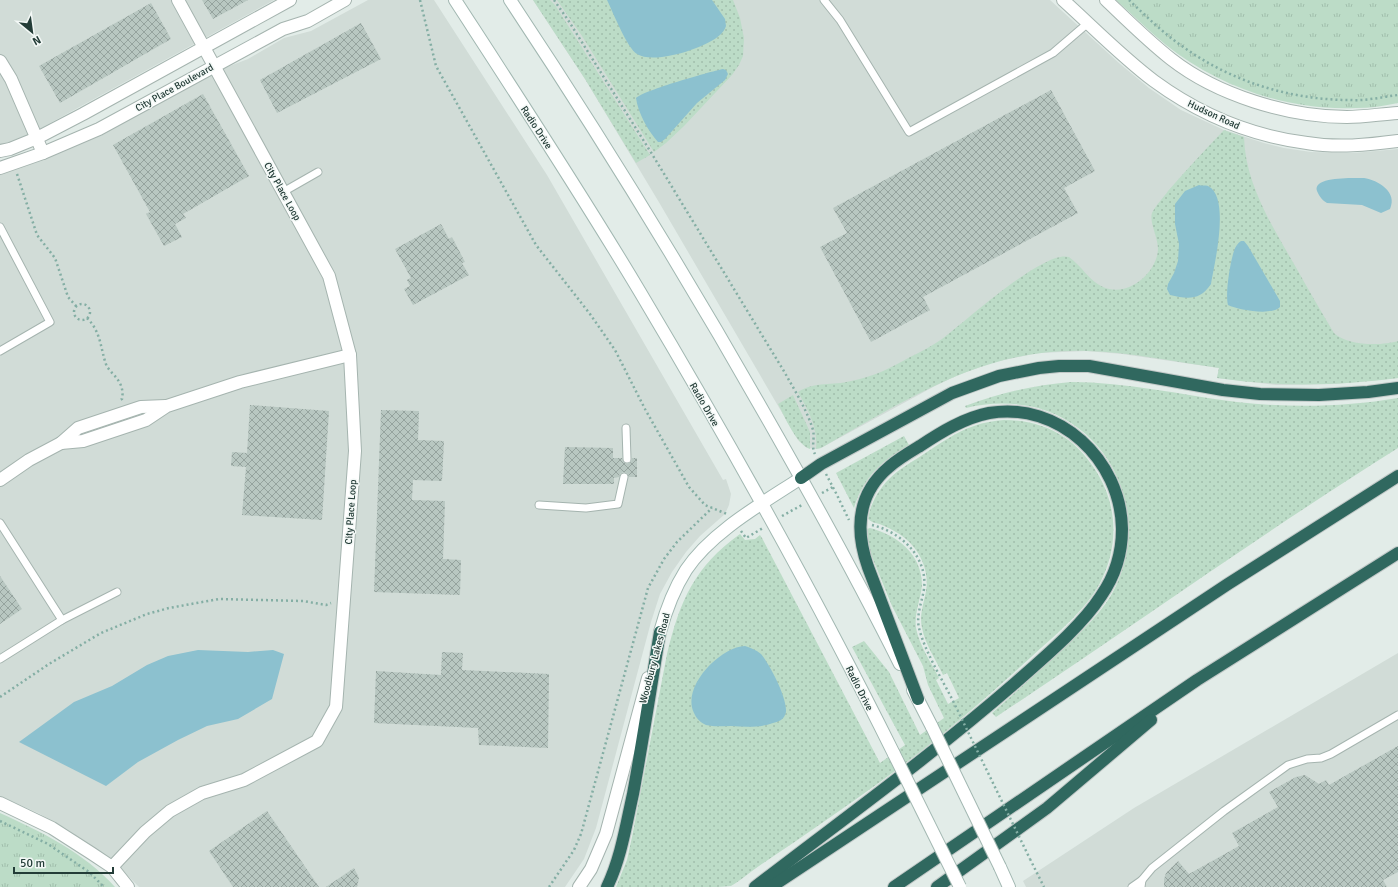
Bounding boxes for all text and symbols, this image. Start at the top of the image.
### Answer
north arrow [12,12,52,52]
text: N [30,33,43,48]
street label: City Place Boulevard [133,61,216,114]
street label: Hudson Road [1186,98,1242,132]
street label: Radio Drive [518,104,554,151]
street label: City Place Loop [261,160,303,223]
street label: Radio Drive [687,380,722,429]
street label: City Place Loop [343,479,359,545]
street label: Woodbury Lakes Road [637,612,673,705]
street label: Radio Drive [843,664,876,713]
scale bar [14,849,113,875]
text: 50 m [20,856,45,871]

